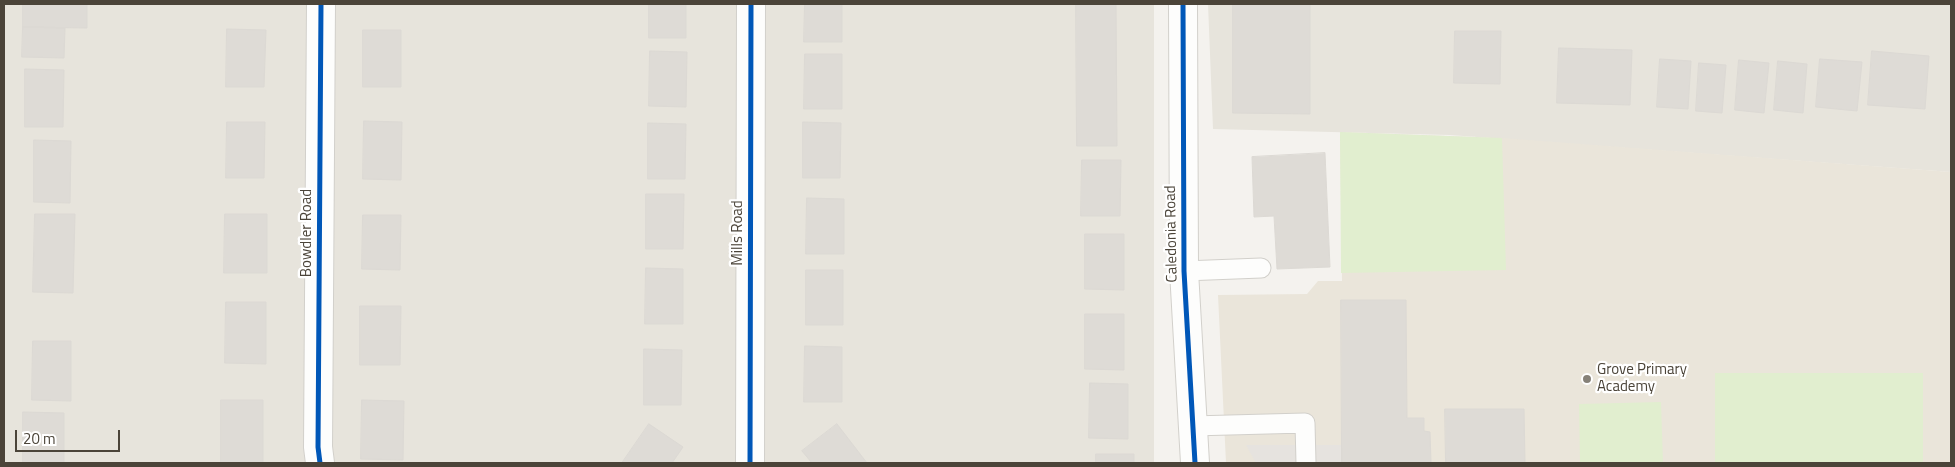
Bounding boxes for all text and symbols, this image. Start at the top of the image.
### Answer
street label: Caledonia Road [1162,185,1182,283]
street label: Bowdler Road [298,189,316,277]
street label: Mills Road [729,200,747,266]
place label: Grove Primary Academy [1597,361,1687,396]
marker: Grove Primary Academy [1581,373,1593,385]
scale bar [18,420,122,452]
text: 20 m [23,427,56,450]

